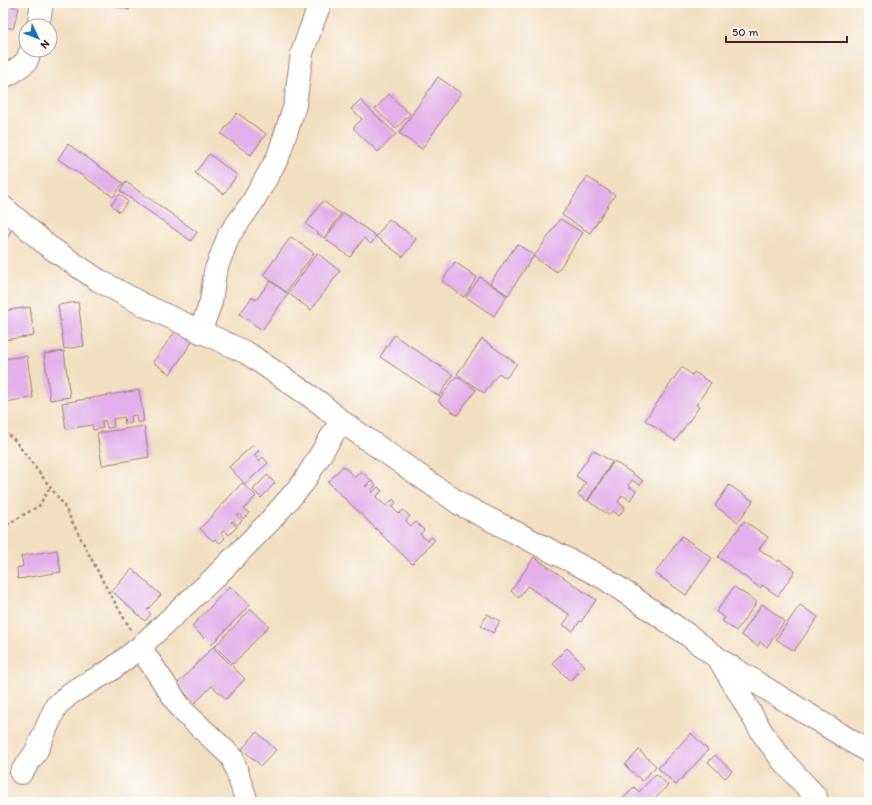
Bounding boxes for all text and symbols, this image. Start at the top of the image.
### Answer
north arrow [18,18,58,58]
scale bar [726,18,847,44]
text: 50 m [732,25,758,39]
text: N [38,37,52,52]

